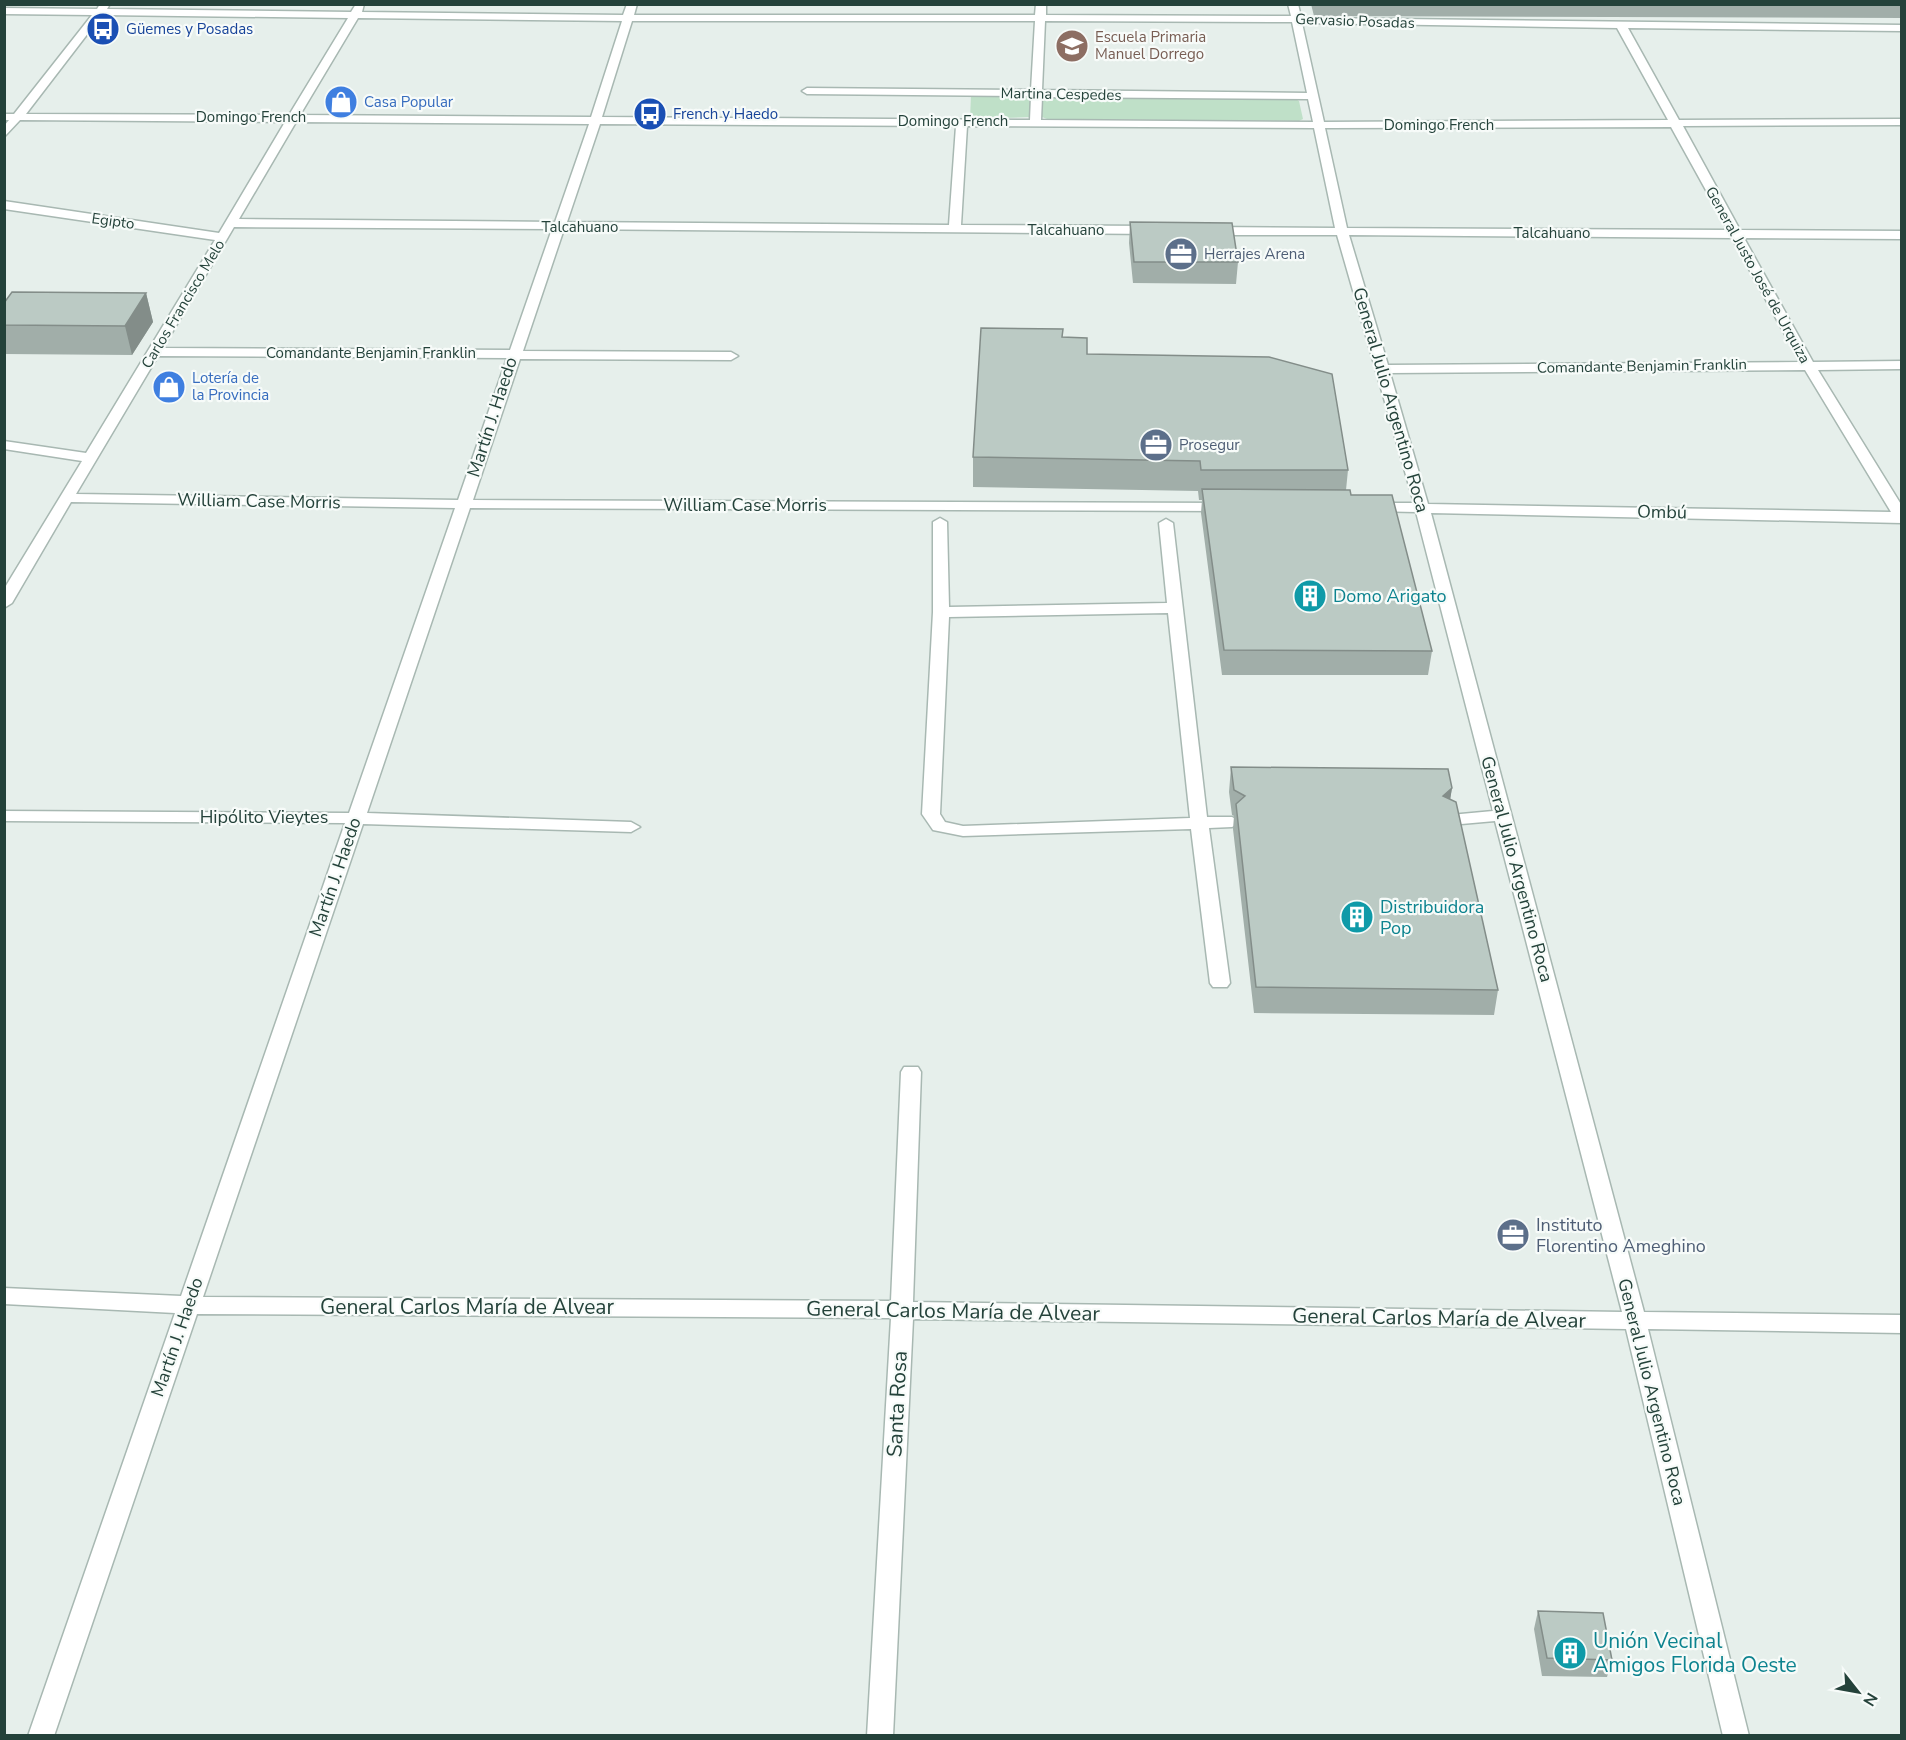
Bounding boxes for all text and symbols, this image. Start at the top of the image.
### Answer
street label: Gervasio Posadas [1295,9,1415,33]
bus stop icon: Güemes y Posadas [85,11,121,47]
place label: Güemes y Posadas [126,19,253,39]
place label: Escuela Primaria Manuel Dorrego [1095,27,1206,64]
school or university icon: Escuela Primaria Manuel Dorrego [1054,28,1090,64]
street label: Martina Cespedes [1000,83,1122,105]
shop icon: Casa Popular [323,84,359,120]
place label: Casa Popular [364,92,454,112]
bus stop icon: French y Haedo [632,96,668,132]
place label: French y Haedo [673,104,778,124]
street label: Domingo French [196,107,306,127]
street label: Domingo French [898,111,1008,131]
street label: Domingo French [1384,115,1494,135]
street label: General Justo José de Urquiza [1701,183,1815,367]
street label: Egipto [90,208,136,234]
street label: Talcahuano [542,217,618,237]
street label: Talcahuano [1028,220,1104,240]
street label: Talcahuano [1514,223,1590,243]
street label: Carlos Francisco Melo [137,236,229,372]
office icon: Herrajes Arena [1163,236,1199,272]
place label: Herrajes Arena [1204,244,1305,264]
street label: General Julio Argentino Roca [1347,285,1435,515]
street label: Comandante Benjamin Franklin [266,343,476,363]
street label: Martín J. Haedo [461,354,523,480]
street label: Comandante Benjamin Franklin [1537,354,1747,378]
place label: Lotería de la Provincia [192,368,269,405]
shop icon: Lotería de la Provincia [151,369,187,405]
office icon: Prosegur [1138,427,1174,463]
place label: Prosegur [1179,435,1240,455]
street label: William Case Morris [177,488,341,514]
street label: William Case Morris [663,493,827,517]
street label: Ombú [1637,500,1687,524]
building icon: Domo Arigato [1292,578,1328,614]
place label: Domo Arigato [1333,584,1446,608]
street label: General Julio Argentino Roca [1475,753,1559,985]
street label: Hipólito Vieytes [200,805,328,829]
street label: Martín J. Haedo [303,814,367,940]
place label: Distribuidora Pop [1380,895,1484,940]
building icon: Distribuidora Pop [1339,899,1375,935]
place label: Instituto Florentino Ameghino [1536,1213,1706,1258]
office icon: Instituto Florentino Ameghino [1495,1217,1531,1253]
street label: Martín J. Haedo [145,1274,209,1400]
street label: General Julio Argentino Roca [1612,1276,1692,1508]
street label: General Carlos María de Alvear [320,1293,614,1321]
street label: General Carlos María de Alvear [806,1294,1101,1328]
street label: General Carlos María de Alvear [1292,1301,1587,1335]
street label: Santa Rosa [880,1350,914,1458]
place label: Unión Vecinal Amigos Florida Oeste [1593,1627,1797,1679]
building icon: Unión Vecinal Amigos Florida Oeste [1552,1635,1588,1671]
north arrow [1828,1662,1888,1722]
text: N [1857,1688,1883,1710]

